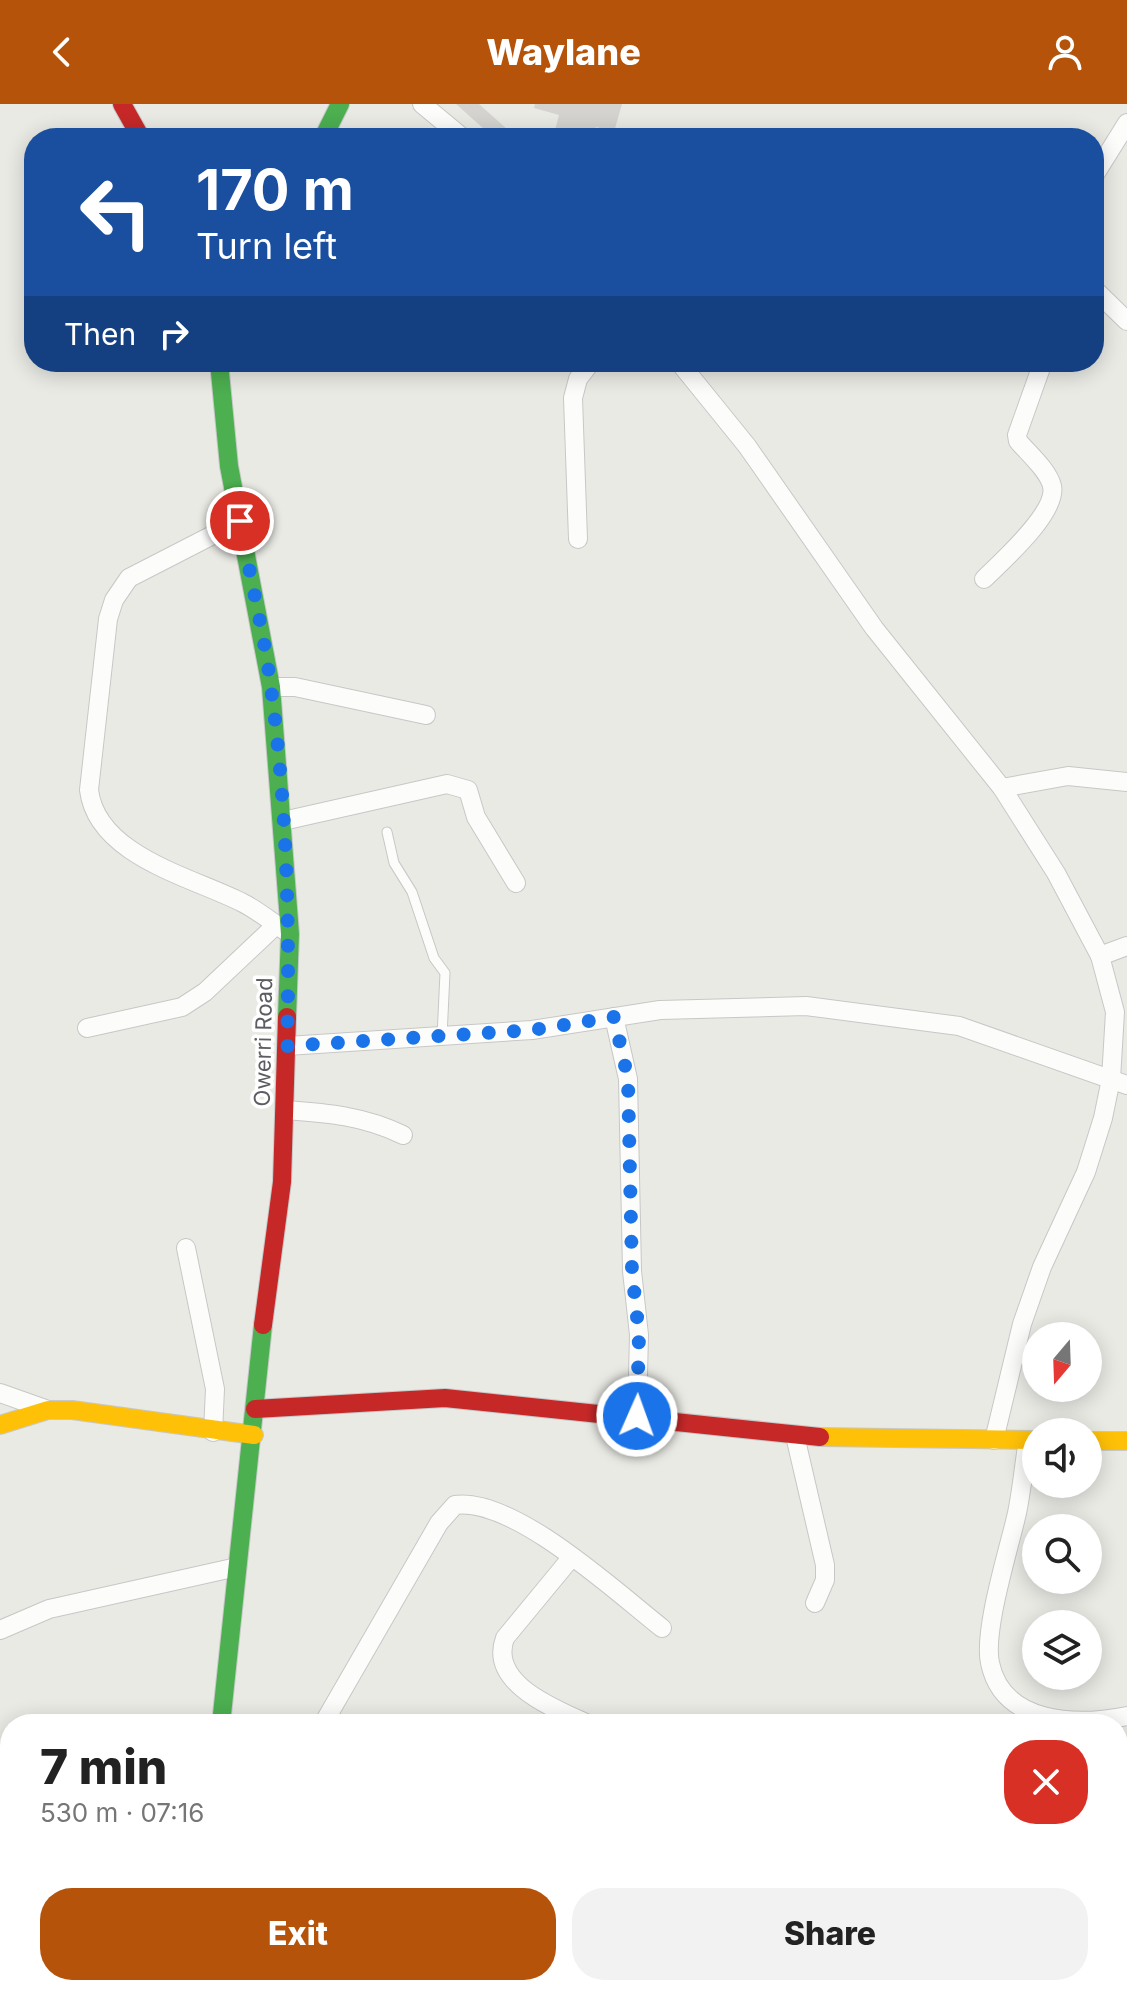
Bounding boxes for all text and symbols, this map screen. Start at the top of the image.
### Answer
icon: back [40,30,84,74]
text: Waylane [486,30,641,74]
icon: person [1043,30,1087,74]
text: 170 m [196,156,354,224]
icon: left [64,160,168,264]
text: Turn left [196,224,337,268]
icon: right [152,312,196,356]
text: Then [64,316,136,352]
pin [206,487,274,555]
icon: arrive [218,499,262,543]
street label: Owerri Road [249,977,277,1107]
north arrow [1022,1322,1102,1402]
map controls [1022,1322,1102,1690]
position arrow [595,1374,679,1458]
button: sound [1022,1418,1102,1498]
button: search [1022,1514,1102,1594]
button: layers [1022,1610,1102,1690]
text: 7 min [40,1737,167,1796]
button: close [1004,1740,1088,1824]
text: 530 m · 07:16 [40,1797,204,1828]
button: Exit [40,1888,556,1980]
button: Share [572,1888,1088,1980]

